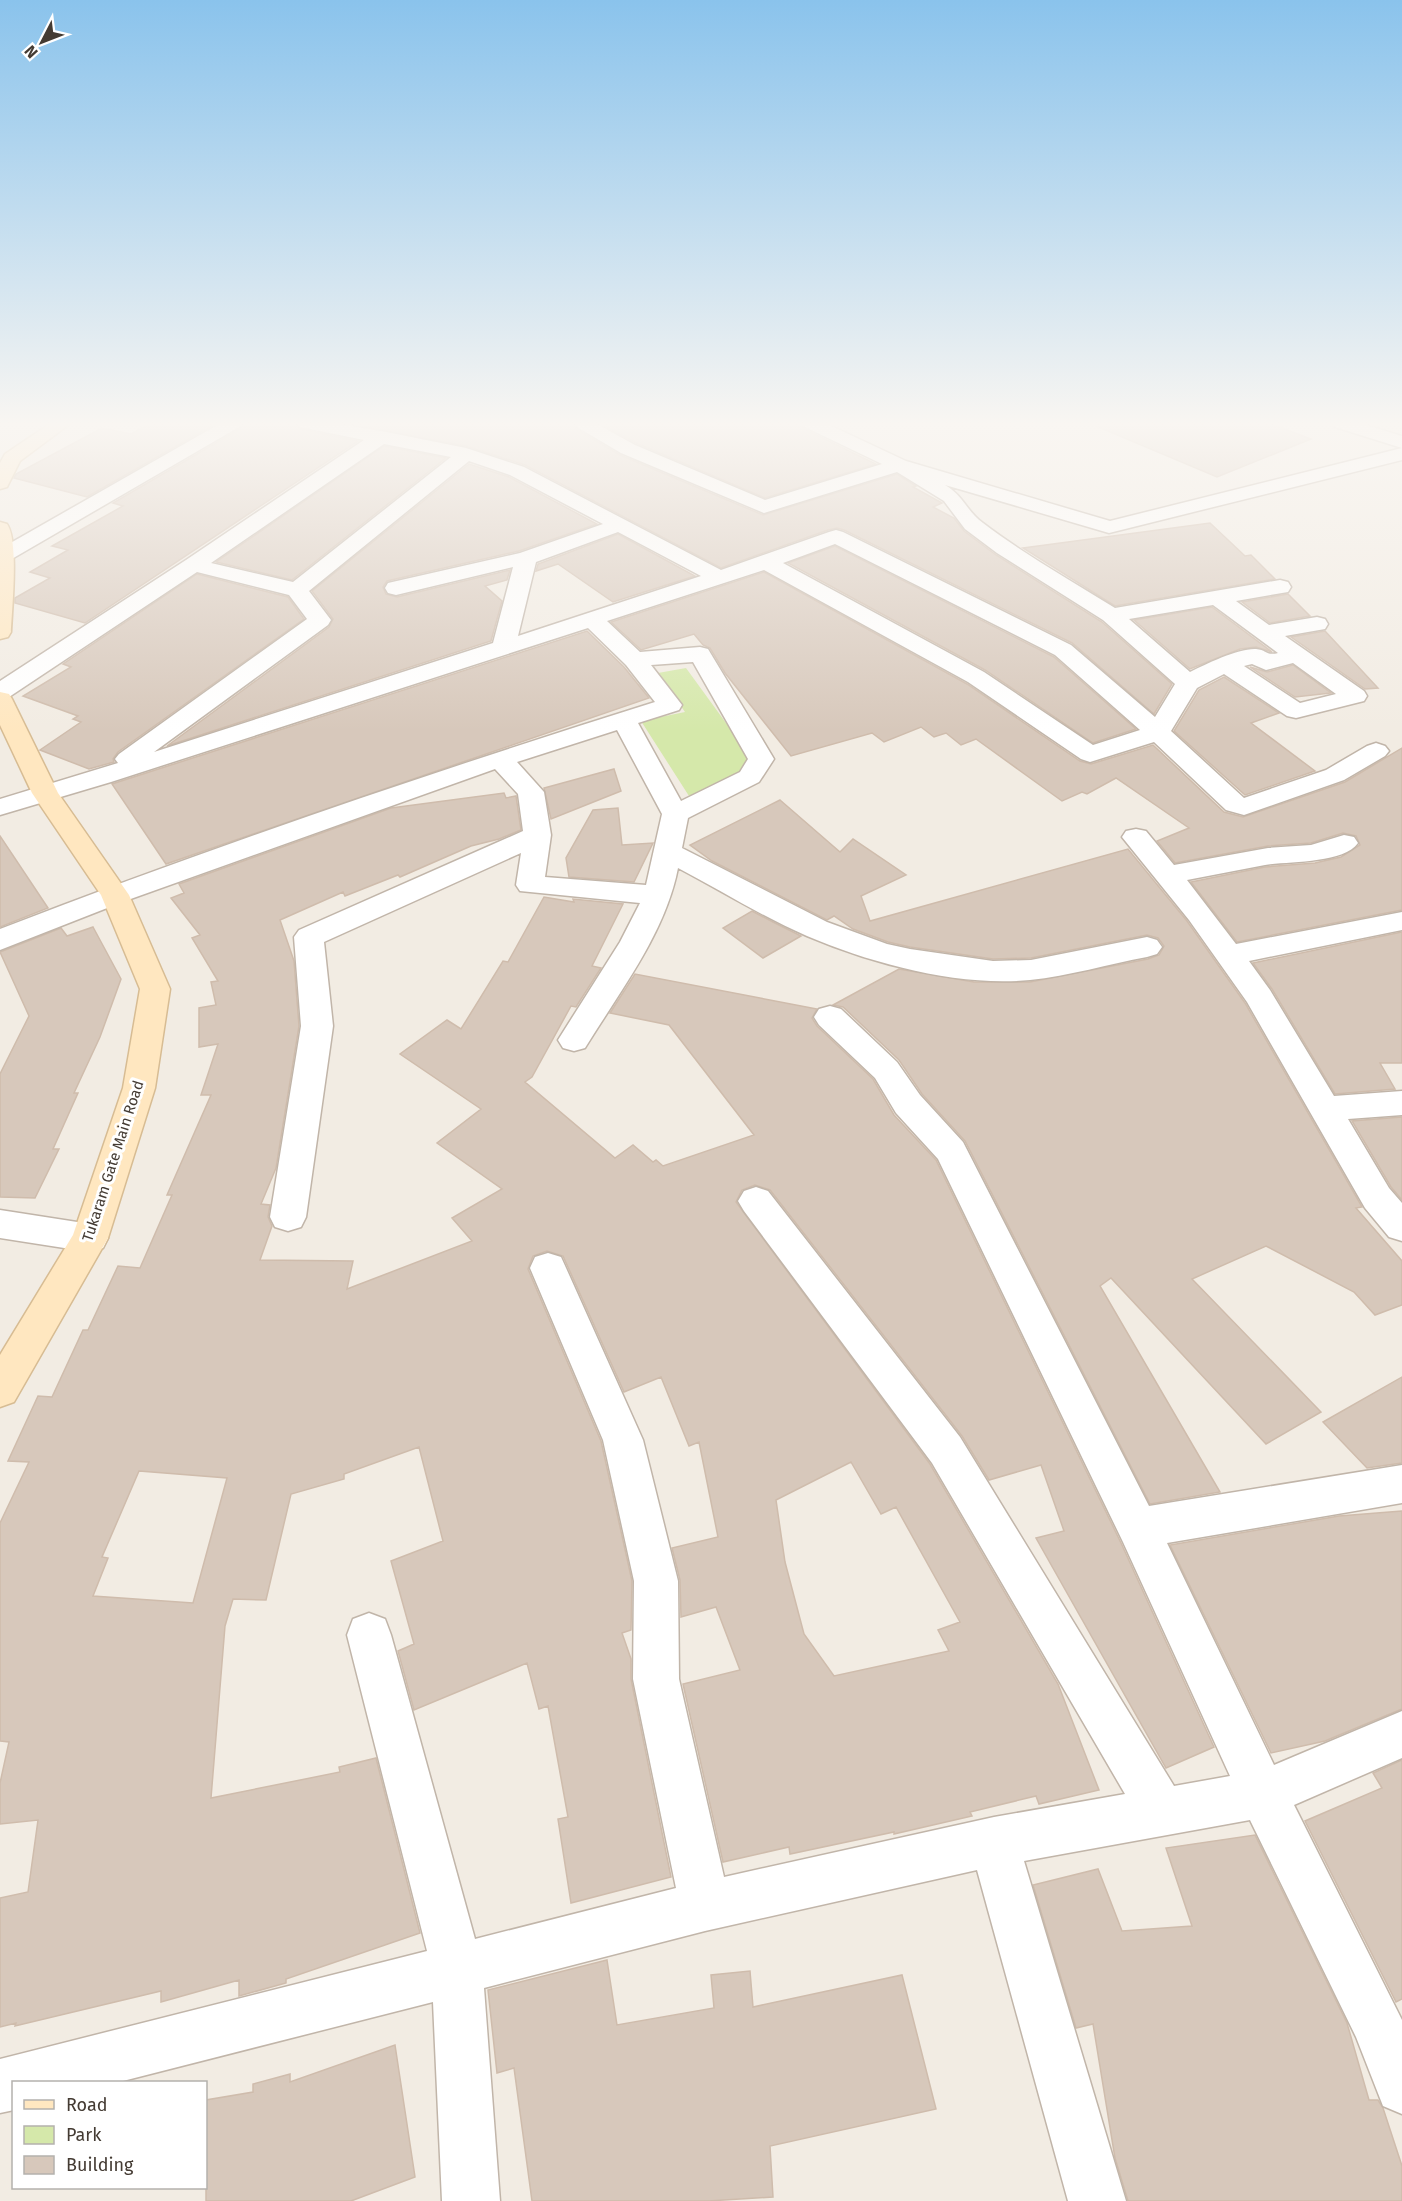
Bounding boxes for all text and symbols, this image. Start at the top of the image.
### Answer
north arrow [12,12,72,72]
text: N [21,41,42,62]
street label: Tukaram Gate Main Road [78,1078,148,1244]
legend [12,2081,207,2189]
text: Road [66,2094,108,2116]
text: Park [66,2124,102,2146]
text: Building [66,2154,134,2176]

